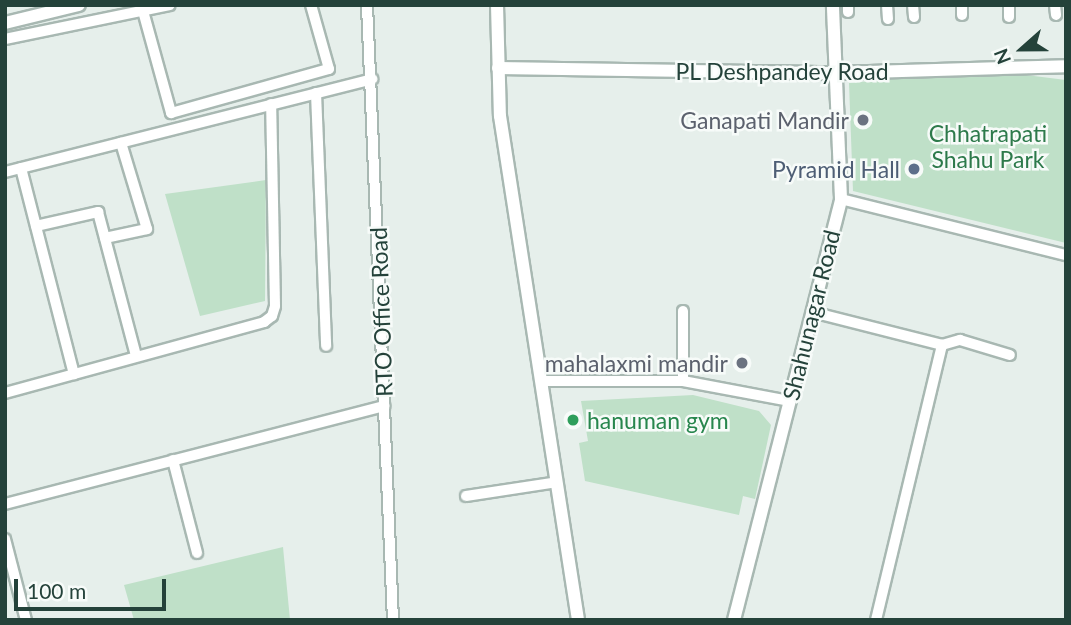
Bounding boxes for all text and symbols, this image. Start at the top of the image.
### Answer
north arrow [987,14,1057,84]
text: N [989,46,1015,68]
street label: PL Deshpandey Road [675,57,889,85]
place label: Ganapati Mandir [680,106,849,134]
marker: Ganapati Mandir [855,112,871,128]
park label: Chhatrapati Shahu Park [929,119,1047,173]
place label: Pyramid Hall [772,155,900,183]
marker: Pyramid Hall [906,161,922,177]
street label: RTO Office Road [364,227,398,397]
street label: Shahunagar Road [776,227,846,403]
place label: mahalaxmi mandir [545,349,728,377]
marker: mahalaxmi mandir [734,355,750,371]
place label: hanuman gym [587,406,729,434]
marker: hanuman gym [565,412,581,428]
scale bar [18,566,170,610]
text: 100 m [27,578,86,603]

